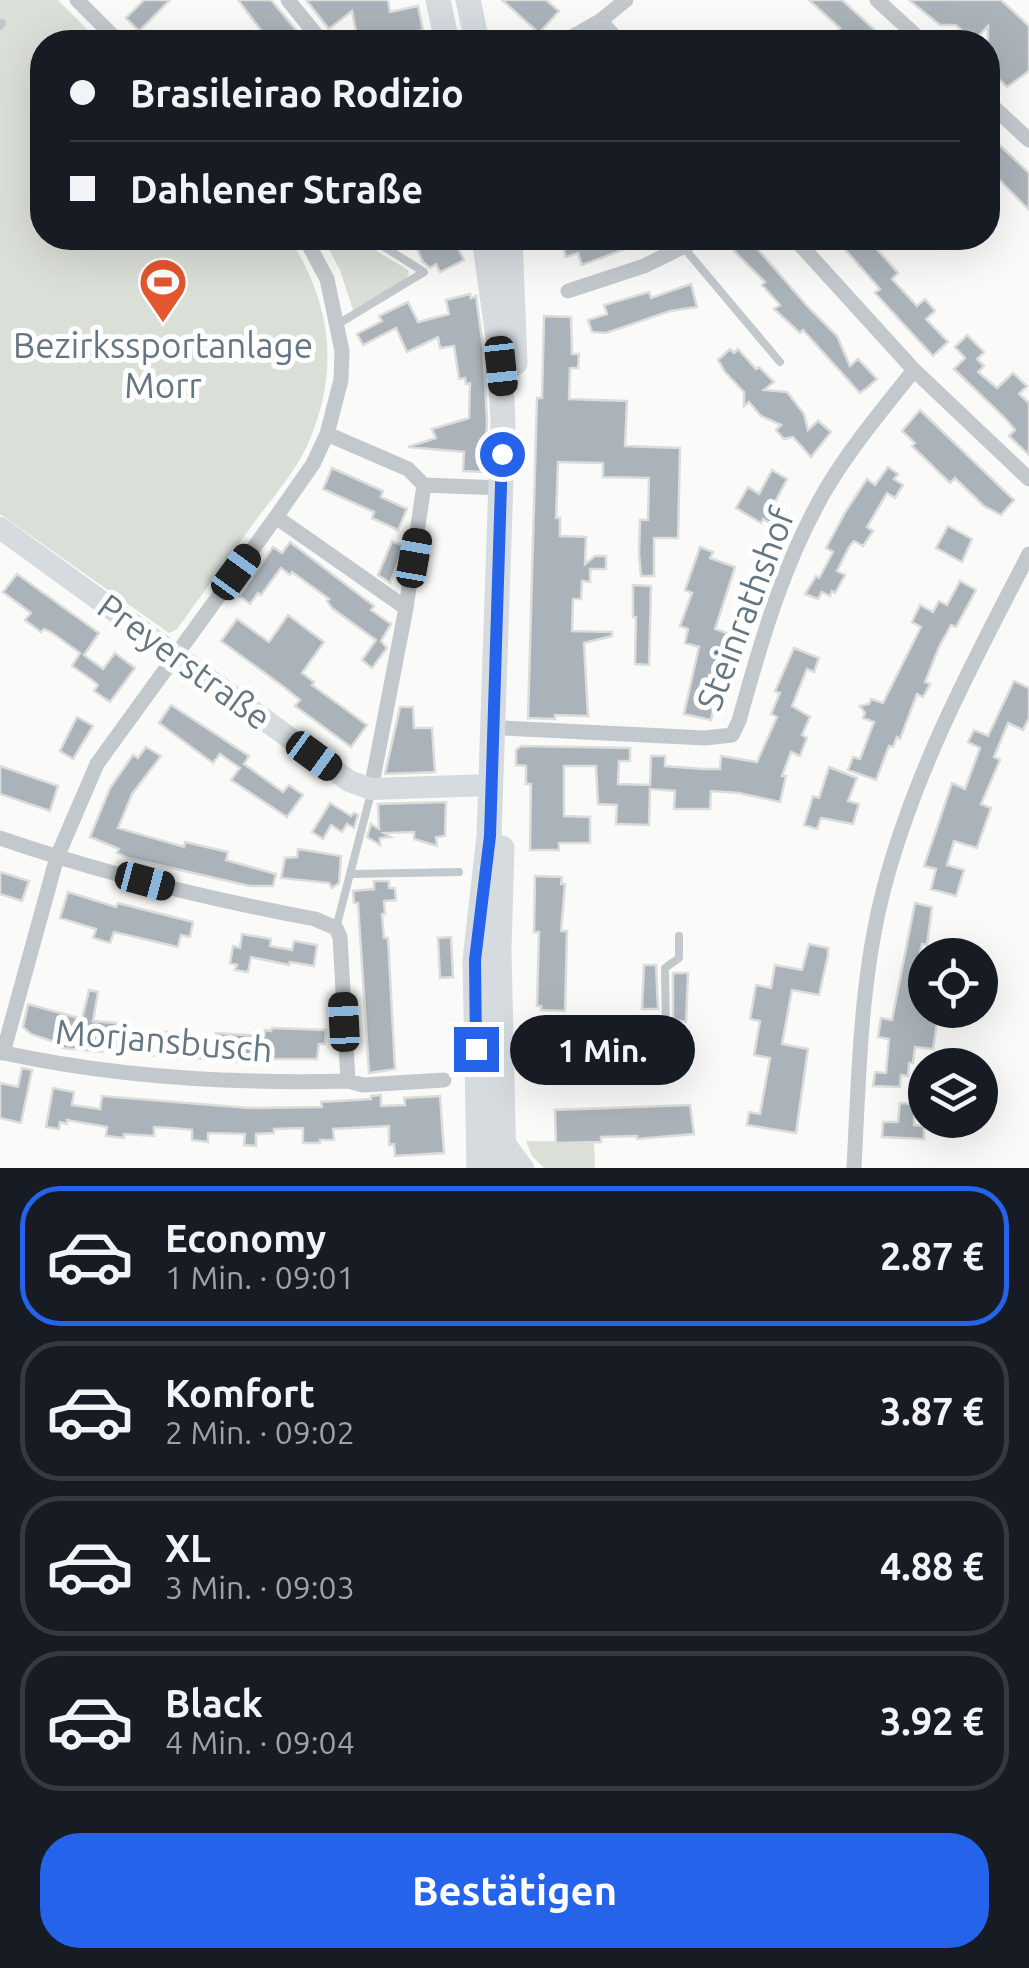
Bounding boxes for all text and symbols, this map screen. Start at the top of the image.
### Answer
text: Brasileirao Rodizio [130,72,464,114]
text: Dahlener Straße [130,168,423,210]
sports icon: Bezirkssportanlage Morr [137,256,189,324]
place label: Bezirkssportanlage Morr [13,325,313,405]
car [483,335,519,397]
route start [480,432,525,477]
street label: Steinrathshof [688,501,802,716]
car [394,526,434,590]
car [206,539,266,605]
street label: Preyerstraße [91,585,279,737]
car [281,726,347,786]
car [112,859,178,903]
map controls [908,938,998,1138]
button: locate [908,938,998,1028]
car [327,991,361,1053]
street label: Morjansbusch [54,1011,274,1069]
callout: 1 Min. [511,1014,696,1084]
route end [454,1027,499,1072]
text: 1 Min. [558,1032,647,1068]
button: layers [908,1048,998,1138]
icon: car [45,1211,135,1301]
text: Economy [165,1217,326,1259]
text: 2.87 € [880,1235,984,1277]
text: 1 Min. · 09:01 [165,1259,355,1295]
icon: car [45,1366,135,1456]
text: Komfort [165,1372,315,1414]
text: 3.87 € [880,1390,984,1432]
text: 2 Min. · 09:02 [165,1414,355,1450]
icon: car [45,1521,135,1611]
text: XL [165,1527,211,1569]
text: 4.88 € [880,1545,984,1587]
text: 3 Min. · 09:03 [165,1569,355,1605]
icon: car [45,1676,135,1766]
text: Black [165,1682,263,1724]
text: 3.92 € [880,1700,984,1742]
text: 4 Min. · 09:04 [165,1724,355,1760]
button: Bestätigen [40,1833,989,1948]

